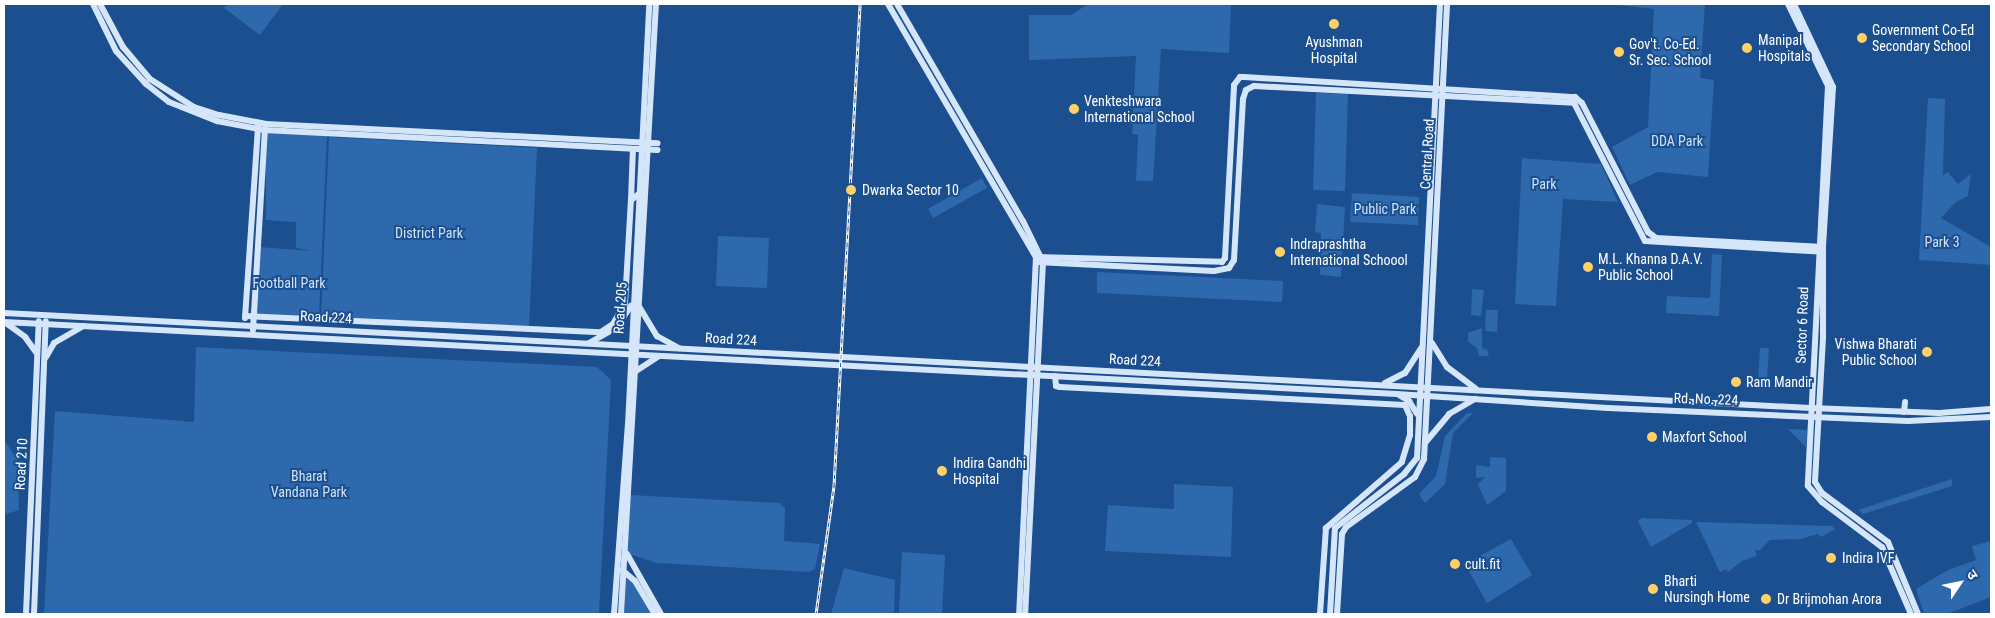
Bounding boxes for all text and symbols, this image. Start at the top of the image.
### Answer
marker: Ayushman Hospital [1327,17,1341,31]
place label: Government Co-Ed Secondary School [1872,22,1974,54]
place label: Manipal Hospitals [1758,32,1811,64]
marker: Government Co-Ed Secondary School [1856,32,1868,44]
place label: Ayushman Hospital [1305,34,1363,66]
place label: Gov't. Co-Ed. Sr. Sec. School [1629,36,1712,68]
marker: Manipal Hospitals [1740,41,1754,55]
marker: Gov't. Co-Ed. Sr. Sec. School [1613,46,1625,58]
place label: Venkteshwara International School [1084,93,1195,125]
marker: Venkteshwara International School [1068,103,1080,115]
street label: Central Road [1417,118,1437,190]
park label: DDA Park [1651,133,1703,149]
park label: Park [1532,176,1556,192]
place label: Dwarka Sector 10 [862,182,959,198]
marker: Dwarka Sector 10 [844,183,858,197]
park label: Public Park [1354,201,1416,217]
park label: District Park [395,225,463,241]
park label: Park 3 [1924,234,1960,250]
place label: Indraprashtha International Schoool [1290,236,1408,268]
marker: Indraprashtha International Schoool [1274,246,1286,258]
place label: M.L. Khanna D.A.V. Public School [1598,251,1703,284]
marker: M.L. Khanna D.A.V. Public School [1582,261,1594,273]
park label: Football Park [252,275,326,291]
street label: Road 205 [610,281,630,335]
street label: Sector 6 Road [1792,286,1812,364]
street label: Road 224 [300,307,352,327]
street label: Road 224 [705,329,757,349]
place label: Vishwa Bharati Public School [1835,336,1917,368]
marker: Vishwa Bharati Public School [1921,346,1933,358]
street label: Road 224 [1109,350,1161,370]
place label: Ram Mandir [1746,374,1812,390]
marker: Ram Mandir [1730,376,1742,388]
street label: Rd. No. 224 [1673,389,1739,409]
place label: Maxfort School [1662,429,1747,445]
marker: Maxfort School [1646,431,1658,443]
street label: Road 210 [11,438,31,490]
place label: Indira Gandhi Hospital [953,455,1026,488]
marker: Indira Gandhi Hospital [935,464,949,478]
park label: Bharat Vandana Park [271,468,347,501]
place label: Indira IVF [1842,550,1894,566]
marker: Indira IVF [1824,551,1838,565]
place label: cult.fit [1465,556,1500,572]
marker: cult.fit [1449,558,1461,570]
north arrow [1935,558,1985,608]
text: उ [1964,567,1981,582]
place label: Bharti Nursingh Home [1664,573,1750,606]
marker: Bharti Nursingh Home [1646,582,1660,596]
place label: Dr Brijmohan Arora [1777,591,1882,607]
marker: Dr Brijmohan Arora [1759,592,1773,606]

